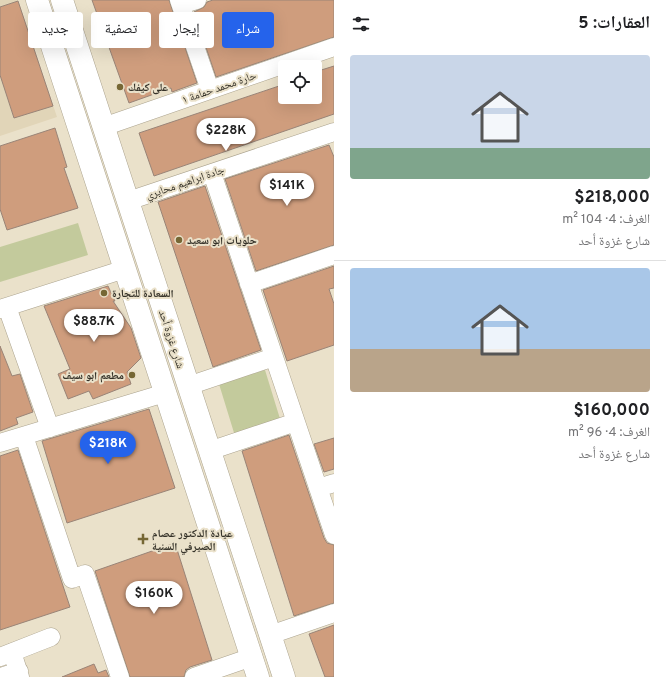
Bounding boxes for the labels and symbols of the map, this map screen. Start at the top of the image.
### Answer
street label: حارة محمد حمامة ١ [180,69,258,107]
place label: على كيفك [128,81,169,95]
marker: على كيفك [115,82,125,92]
pin: $228K [198,118,254,152]
street label: جادة ابراهيم محايري [144,163,227,204]
pin: $141K [259,173,315,207]
place label: حلويات ابو سعيد [187,234,257,248]
marker: حلويات ابو سعيد [174,235,184,245]
place label: السعادة للتجارة [112,287,174,301]
marker: السعادة للتجارة [99,288,109,298]
street label: شارع غزوة أحد [155,308,188,370]
pin: $88.7K [61,309,127,343]
place label: مطعم ابو سيف [62,369,124,383]
marker: مطعم ابو سيف [127,370,137,380]
pin: $218K [80,431,136,465]
place label: عيادة الدكتور عصام الصيرفي السنية [152,527,233,555]
marker: عيادة الدكتور عصام الصيرفي السنية [137,533,149,545]
pin: $160K [126,581,182,615]

